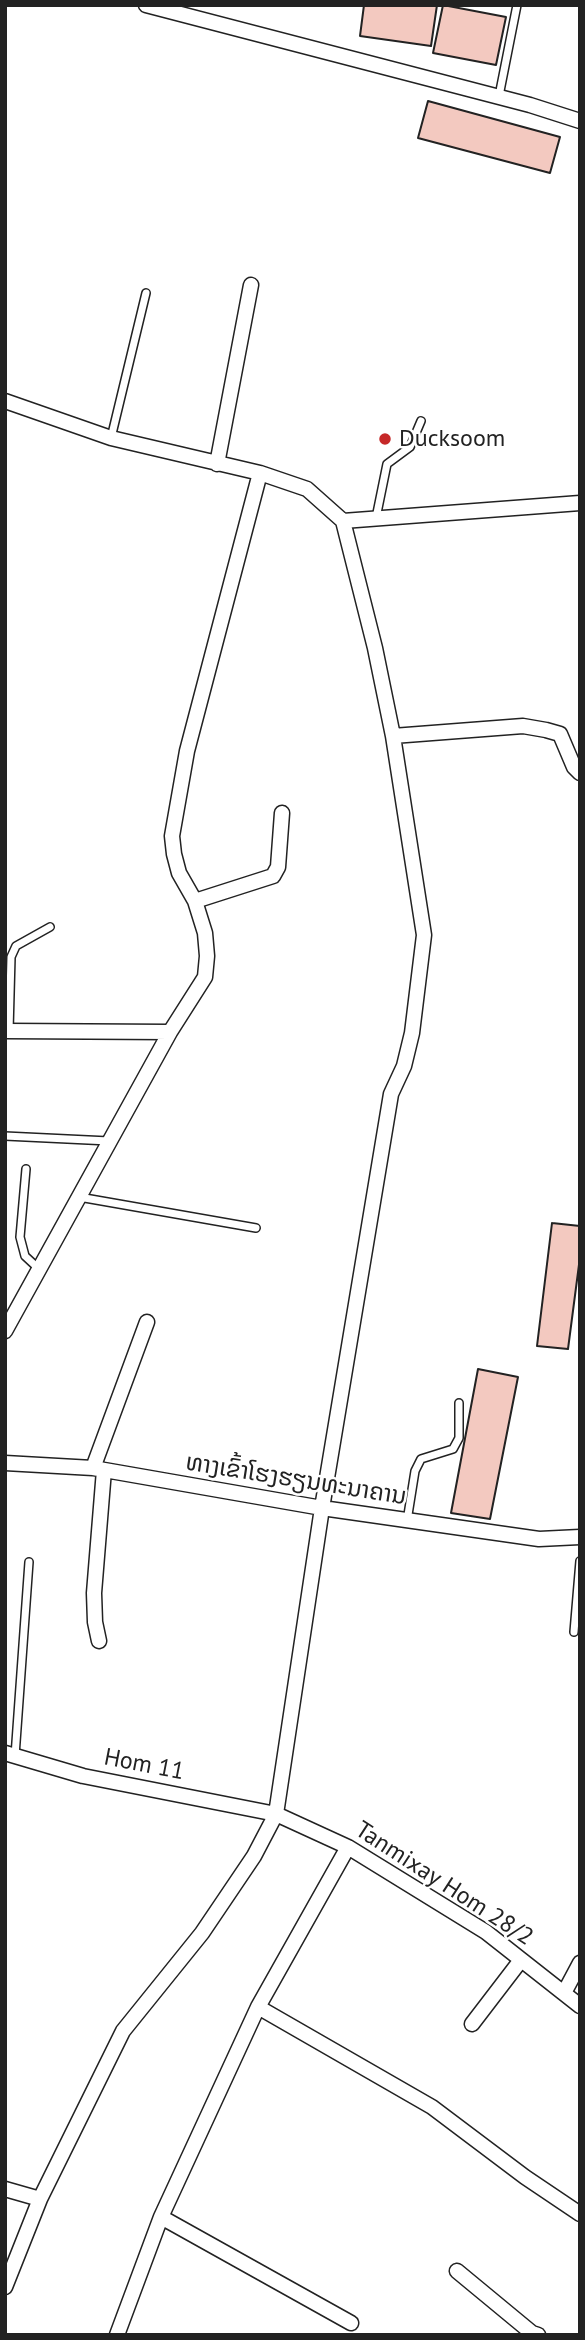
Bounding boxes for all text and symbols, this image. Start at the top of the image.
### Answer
place label: Ducksoom [399,425,505,453]
marker: Ducksoom [377,431,393,447]
street label: ທາງເຂົ້າໂຮງຮຽນທະນາຄານ [184,1448,408,1512]
street label: Hom 11 [101,1743,187,1787]
street label: Tanmixay Hom 28/2 [350,1816,538,1952]

